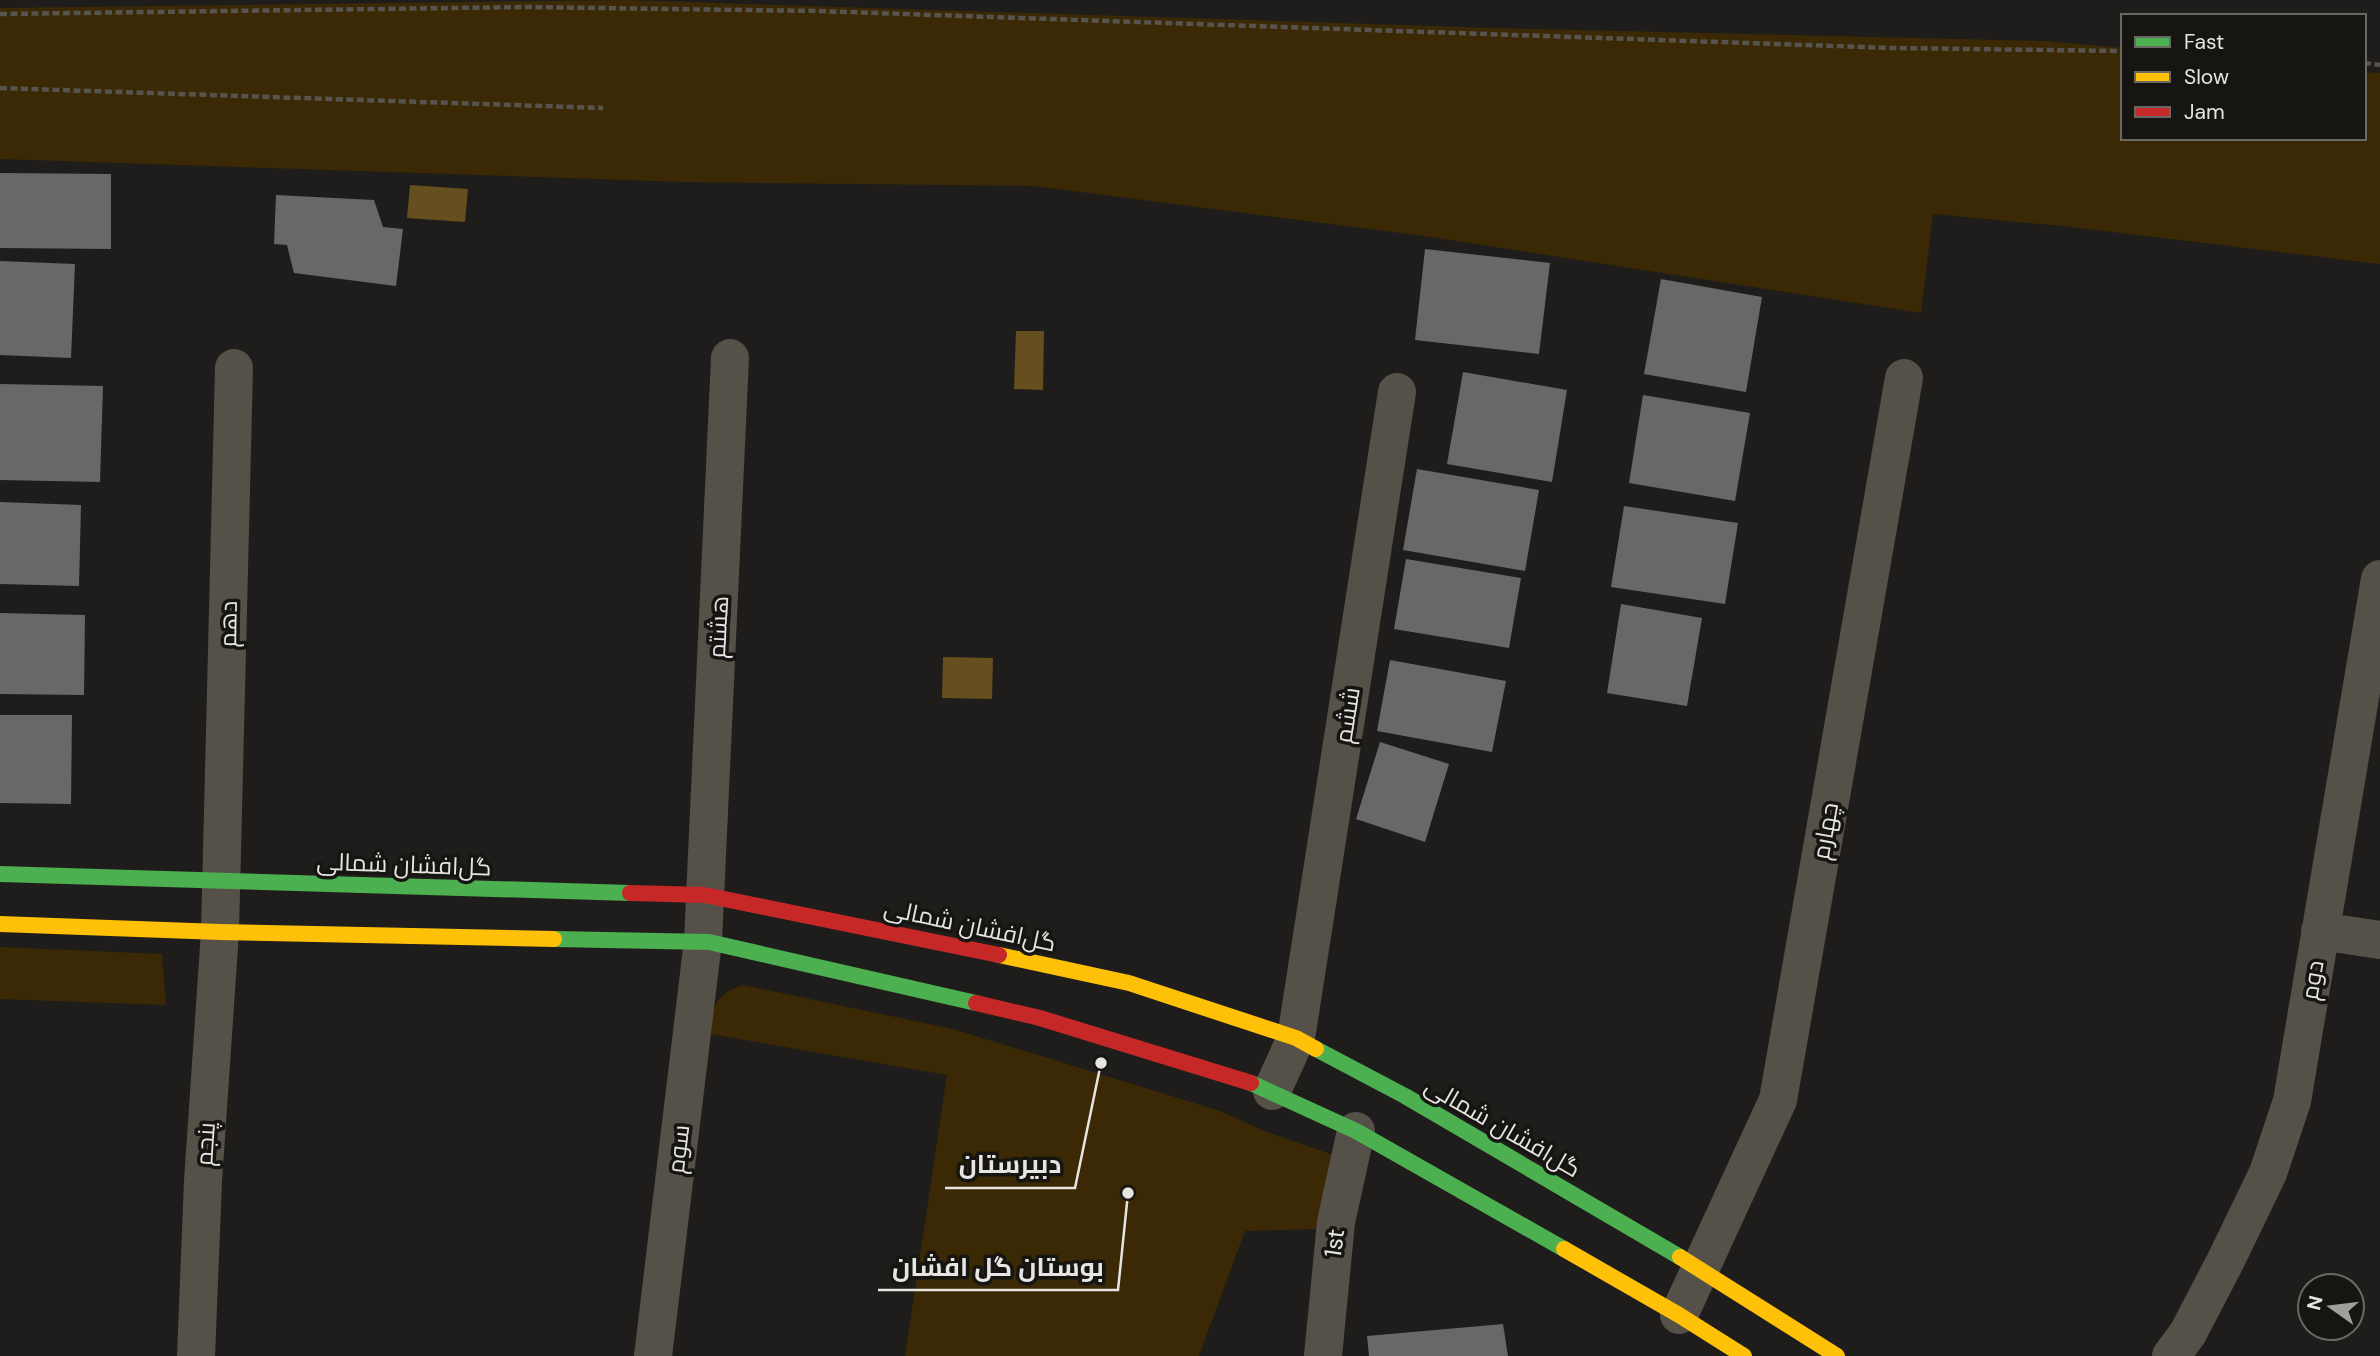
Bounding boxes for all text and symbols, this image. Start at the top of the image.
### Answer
legend [2121,14,2366,140]
text: Fast [2184,28,2224,56]
text: Slow [2184,63,2229,91]
text: Jam [2184,98,2225,126]
street label: هشتم [701,595,736,659]
street label: دهم [212,600,245,648]
street label: ششم [1327,685,1368,745]
street label: چهارم [1805,800,1846,862]
street label: گل‌افشان شمالی [316,845,492,883]
street label: گل‌افشان شمالی [881,892,1059,958]
street label: دوم [2293,958,2332,1002]
street label: گل‌افشان شمالی [1419,1070,1587,1184]
street label: پنجم [188,1121,223,1167]
street label: سوم [660,1123,697,1175]
callout: دبیرستان [945,1141,1075,1188]
text: دبیرستان [959,1147,1061,1181]
street label: 1st [1317,1227,1351,1259]
callout: بوستان گل افشان [878,1243,1118,1290]
text: بوستان گل افشان [892,1250,1104,1284]
north arrow [2296,1272,2366,1342]
text: N [2301,1293,2329,1313]

